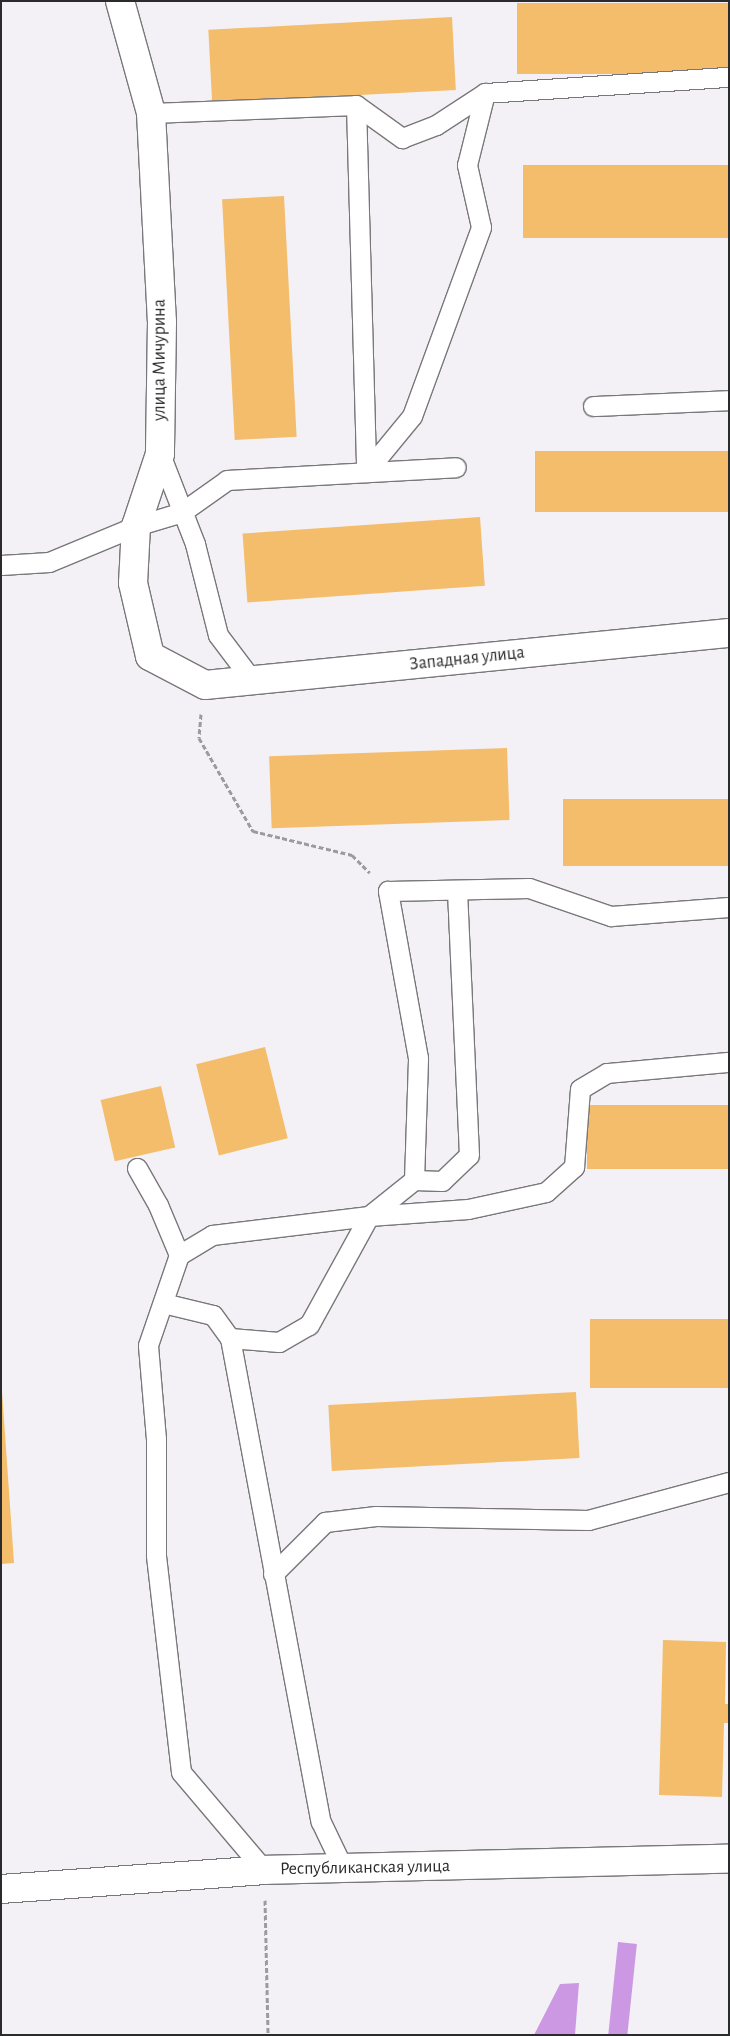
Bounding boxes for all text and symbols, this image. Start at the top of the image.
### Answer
street label: улица Мичурина [149,299,171,421]
street label: Западная улица [408,642,526,676]
street label: Республиканская улица [280,1856,450,1880]

